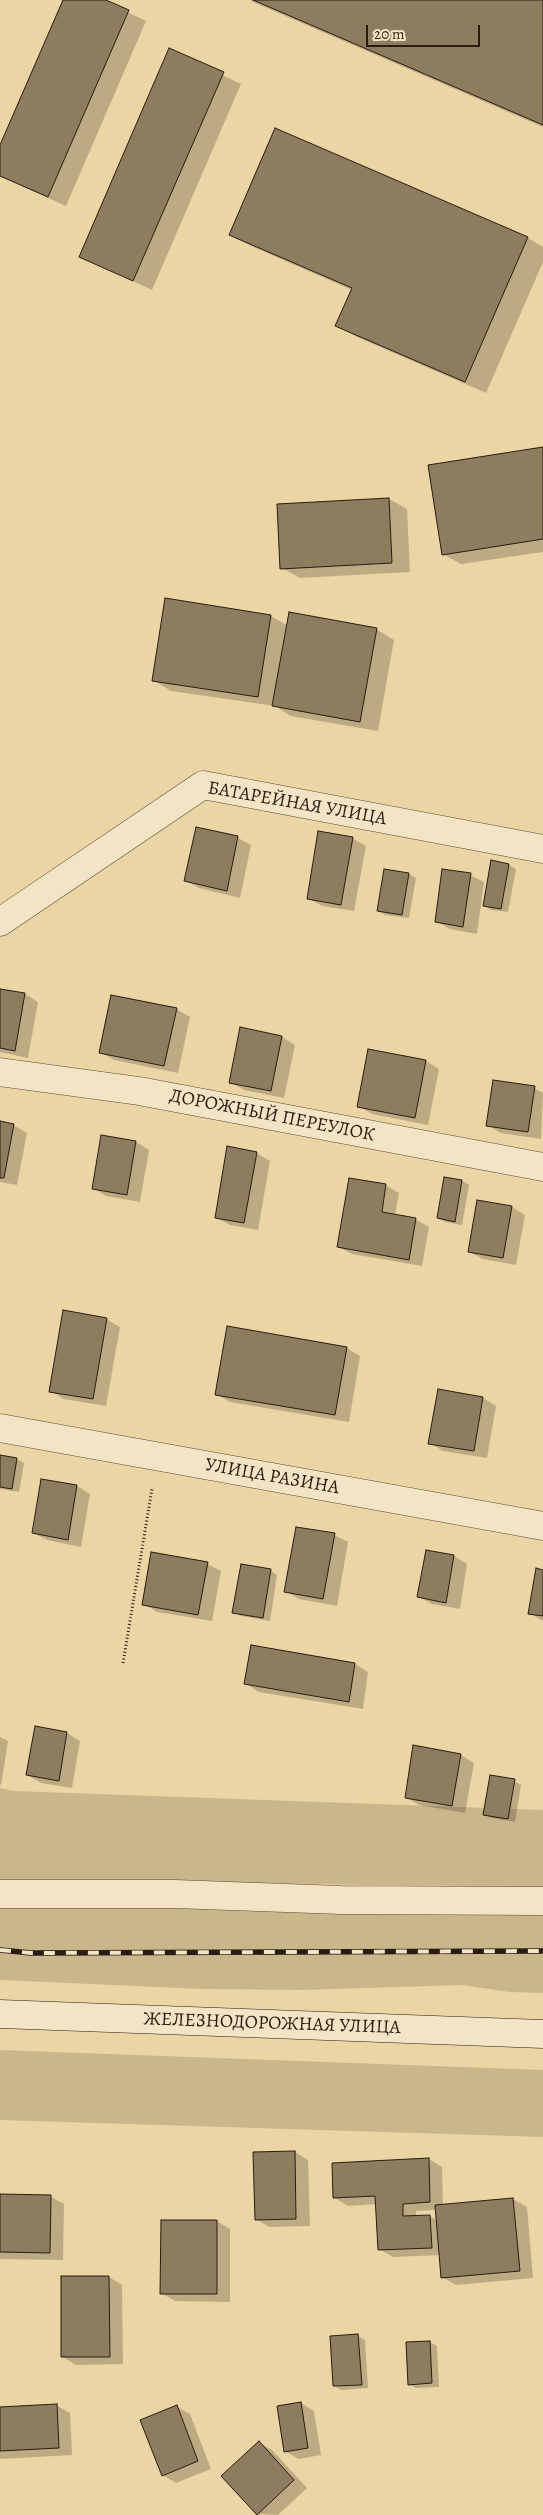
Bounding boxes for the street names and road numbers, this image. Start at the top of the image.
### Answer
street label: БАТАРЕЙНАЯ УЛИЦА [206,777,388,831]
street label: ДОРОЖНЫЙ ПЕРЕУЛОК [167,1085,377,1147]
street label: УЛИЦА РАЗИНА [203,1454,341,1500]
street label: ЖЕЛЕЗНОДОРОЖНАЯ УЛИЦА [143,2008,401,2040]

